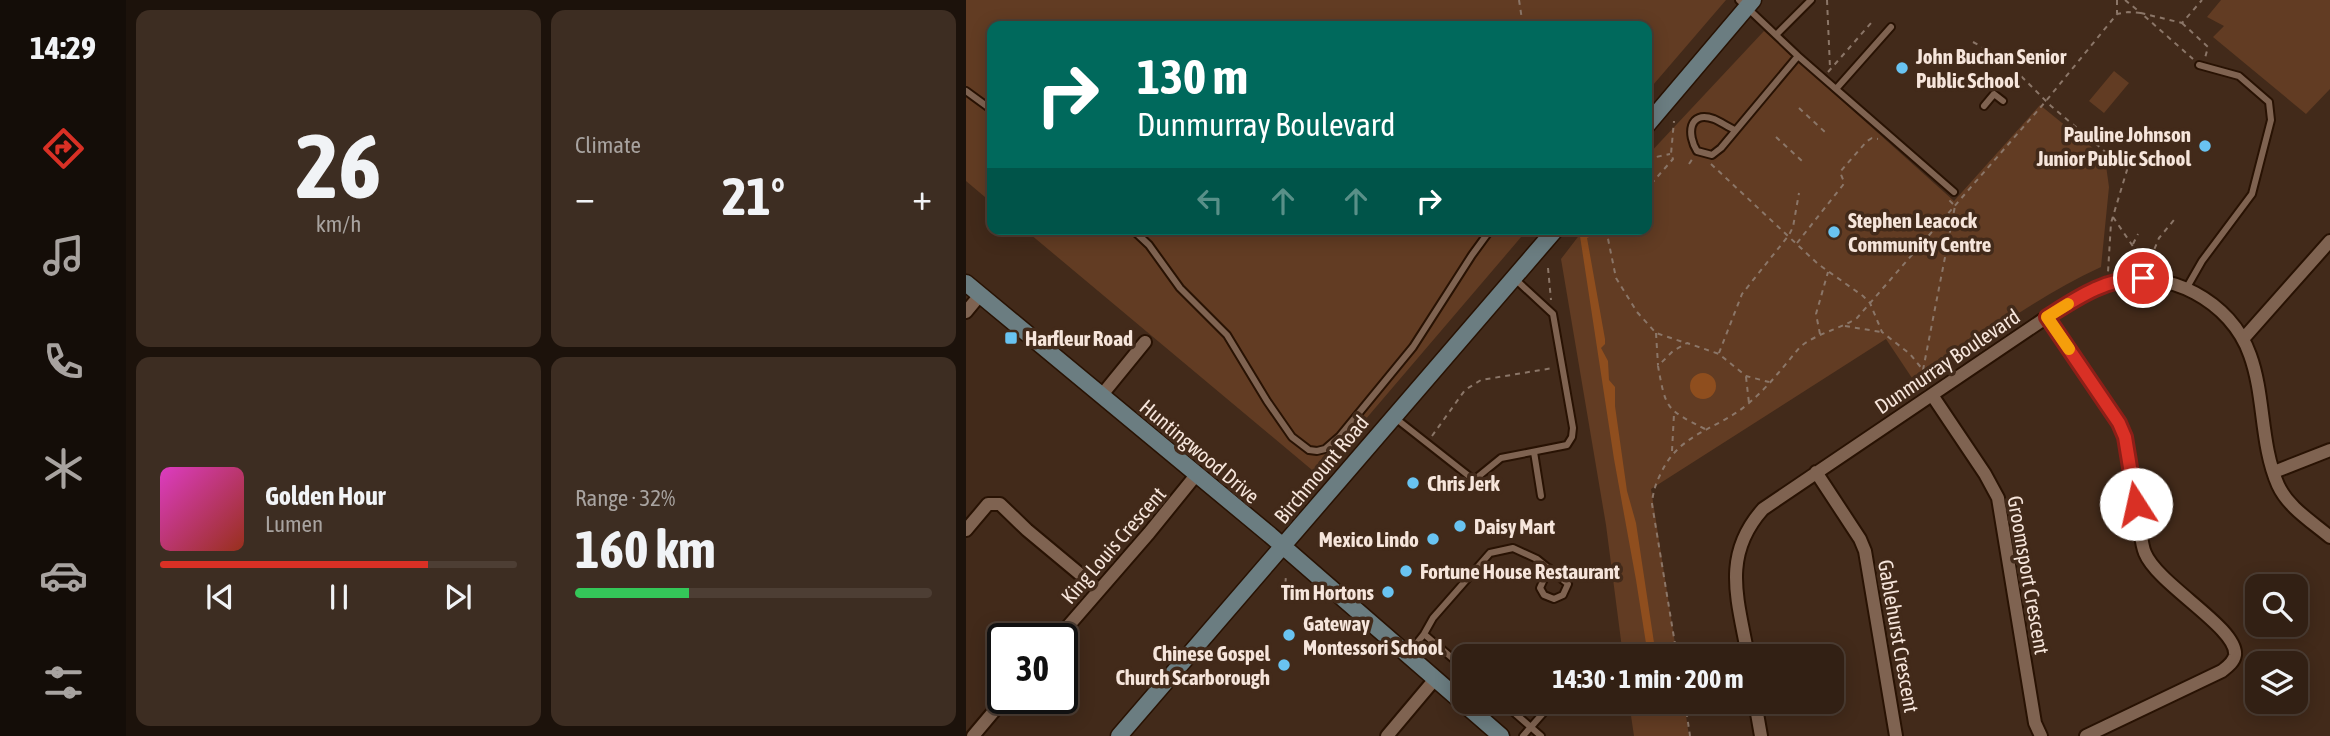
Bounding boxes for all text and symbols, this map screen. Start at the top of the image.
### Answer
text: 14:29 [30,29,96,66]
place label: John Buchan Senior Public School [1915,44,2067,92]
text: 130 m [1137,48,1248,104]
icon: right [1022,49,1113,140]
marker: John Buchan Senior Public School [1894,60,1910,76]
text: Dunmurray Boulevard [1137,106,1395,143]
text: 26 [296,113,381,217]
place label: Pauline Johnson Junior Public School [2036,122,2191,170]
icon: directions [39,124,88,173]
text: Climate [575,132,641,158]
marker: Pauline Johnson Junior Public School [2197,138,2213,154]
text: 21° [722,166,785,226]
text: − [575,175,595,218]
text: + [912,175,932,218]
icon: left [1191,182,1229,220]
icon: ahead [1264,182,1302,220]
icon: ahead [1337,182,1375,220]
icon: right [1410,182,1448,220]
place label: Stephen Leacock Community Centre [1848,208,1991,256]
text: km/h [316,211,361,237]
marker: Stephen Leacock Community Centre [1826,224,1842,240]
icon: music [39,231,88,280]
pin [2113,248,2173,308]
icon: arrive [2124,259,2162,297]
street label: Dunmurray Boulevard [1870,304,2024,418]
place label: Harfleur Road [1025,326,1133,350]
marker: Harfleur Road [1003,330,1019,346]
icon: phone [39,337,88,386]
street label: Huntingwood Drive [1135,394,1265,508]
street label: Birchmount Road [1269,410,1373,528]
icon: climate [39,444,88,493]
position arrow [2099,467,2173,541]
place label: Chris Jerk [1427,471,1500,495]
marker: Chris Jerk [1405,475,1421,491]
text: Golden Hour [265,481,385,511]
street label: King Louis Crescent [1056,482,1170,608]
text: Range · 32% [575,485,675,511]
street label: Groomsport Crescent [2003,494,2055,656]
text: Lumen [265,511,323,537]
place label: Daisy Mart [1474,514,1555,538]
marker: Daisy Mart [1452,518,1468,534]
text: 160 km [575,519,716,579]
place label: Mexico Lindo [1319,527,1419,551]
marker: Mexico Lindo [1425,531,1441,547]
icon: car [39,551,88,600]
street label: Gablehurst Crescent [1874,558,1924,714]
place label: Fortune House Restaurant [1420,559,1620,583]
marker: Fortune House Restaurant [1398,563,1414,579]
map controls [2245,574,2308,714]
button: search [2245,574,2308,637]
icon: previous [201,578,239,616]
icon: pause [320,578,358,616]
icon: next [439,578,477,616]
place label: Tim Hortons [1281,580,1375,604]
marker: Tim Hortons [1380,584,1396,600]
place label: Gateway Montessori School [1303,611,1444,659]
speed limit sign: 30 [987,623,1078,714]
marker: Gateway Montessori School [1281,627,1297,643]
place label: Chinese Gospel Church Scarborough [1115,641,1270,689]
button: layers [2245,651,2308,714]
marker: Chinese Gospel Church Scarborough [1276,657,1292,673]
icon: filters [39,658,88,707]
text: 14:30 · 1 min · 200 m [1553,664,1743,694]

